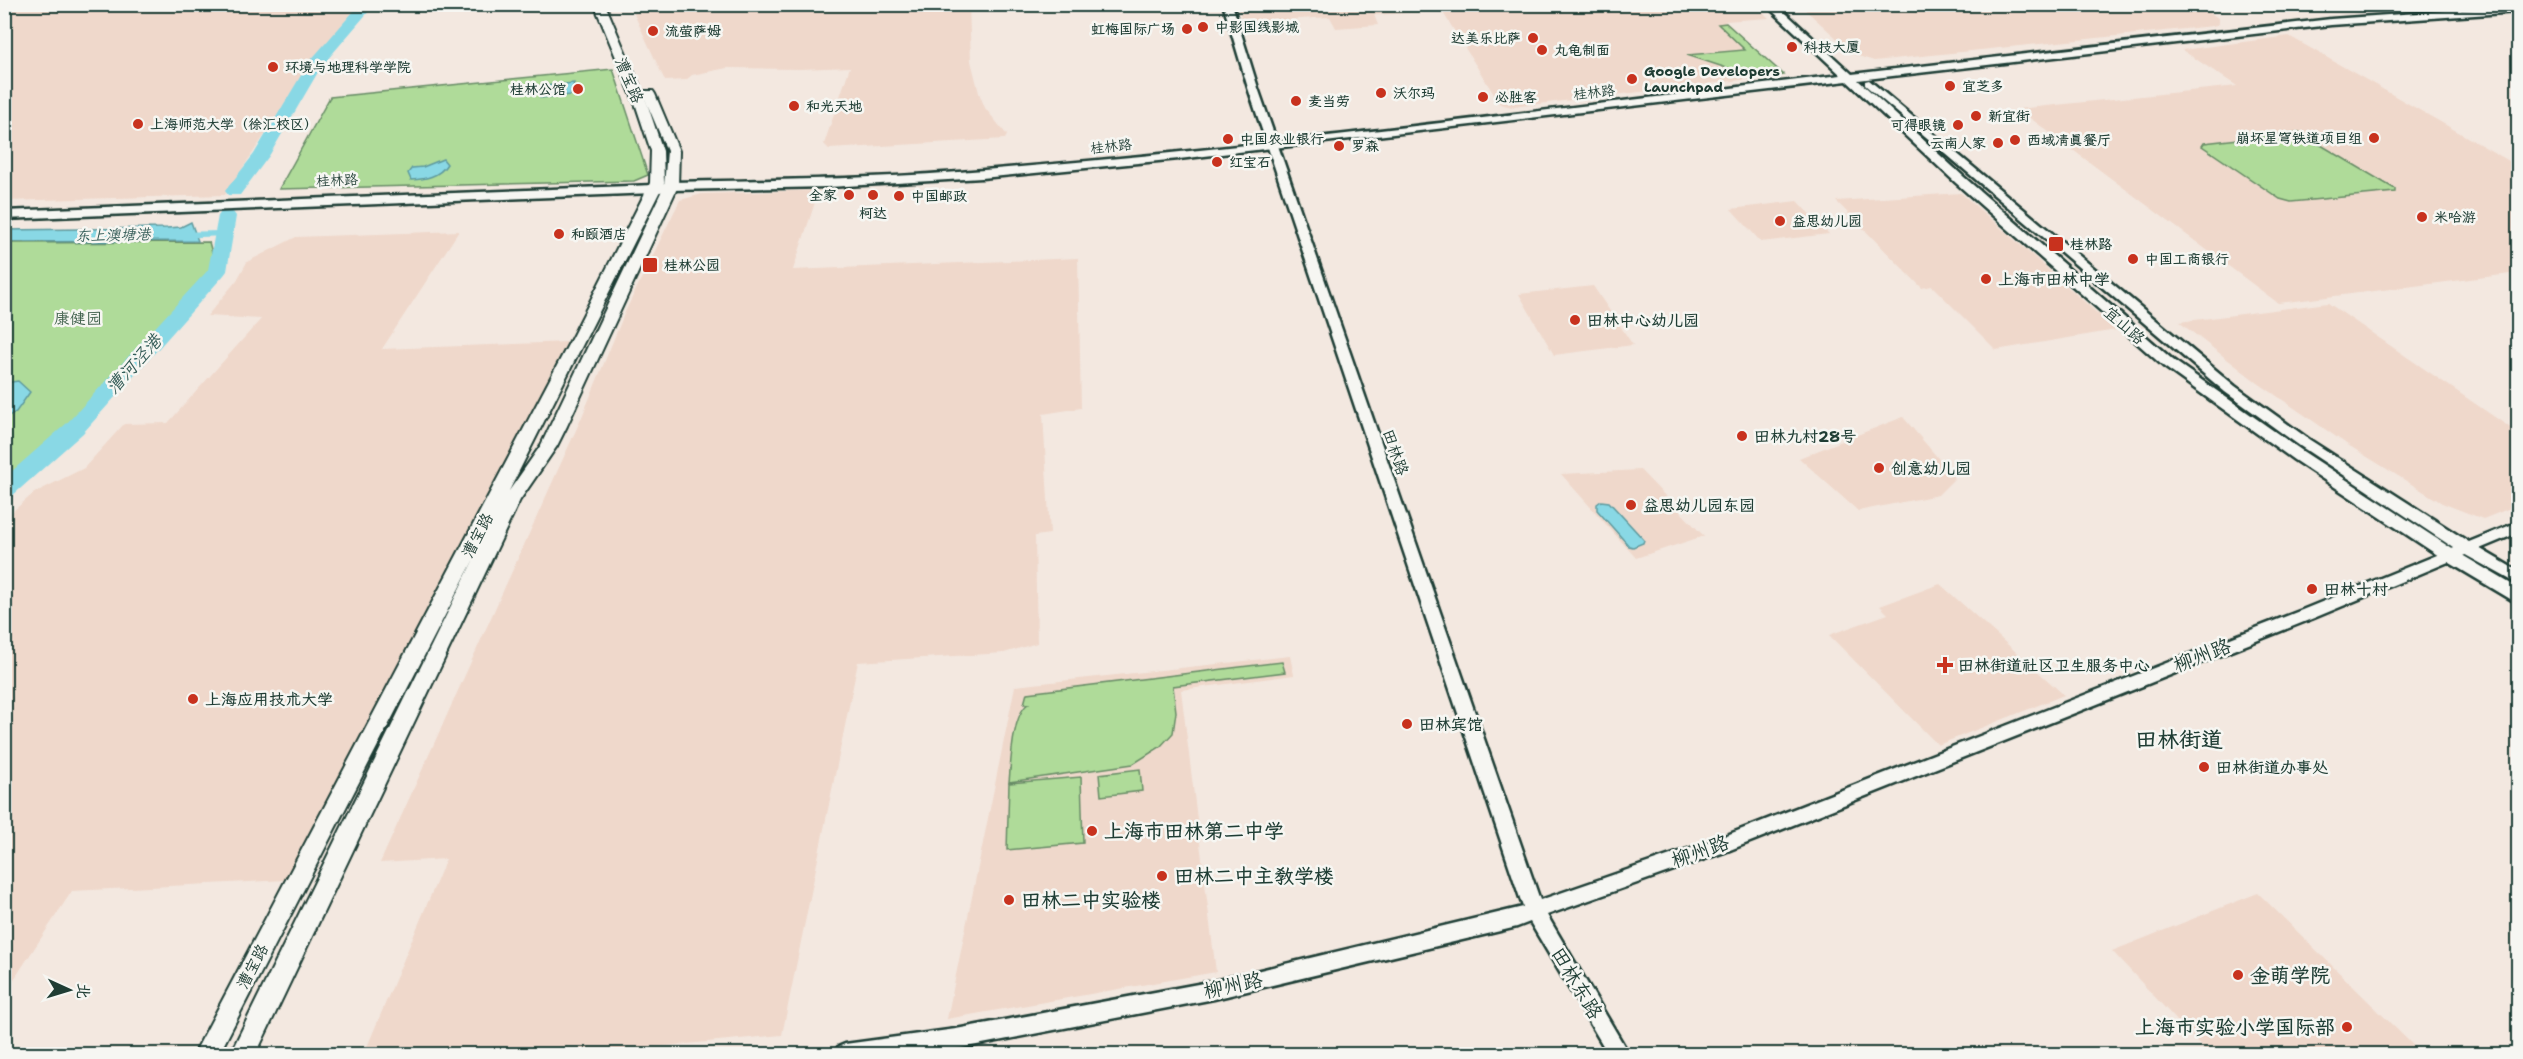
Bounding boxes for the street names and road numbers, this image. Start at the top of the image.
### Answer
street label: 漕宝路 [610,54,649,106]
street label: 桂林路 [1572,81,1616,103]
street label: 桂林路 [1089,135,1133,157]
street label: 桂林路 [316,170,358,190]
street label: 宜山路 [2100,302,2150,349]
street label: 田林路 [1378,426,1413,478]
street label: 漕宝路 [457,509,498,561]
street label: 柳州路 [2169,632,2236,678]
street label: 柳州路 [1667,828,1734,873]
street label: 漕宝路 [232,940,273,992]
street label: 田林东路 [1545,942,1609,1025]
street label: 柳州路 [1201,966,1266,1004]

